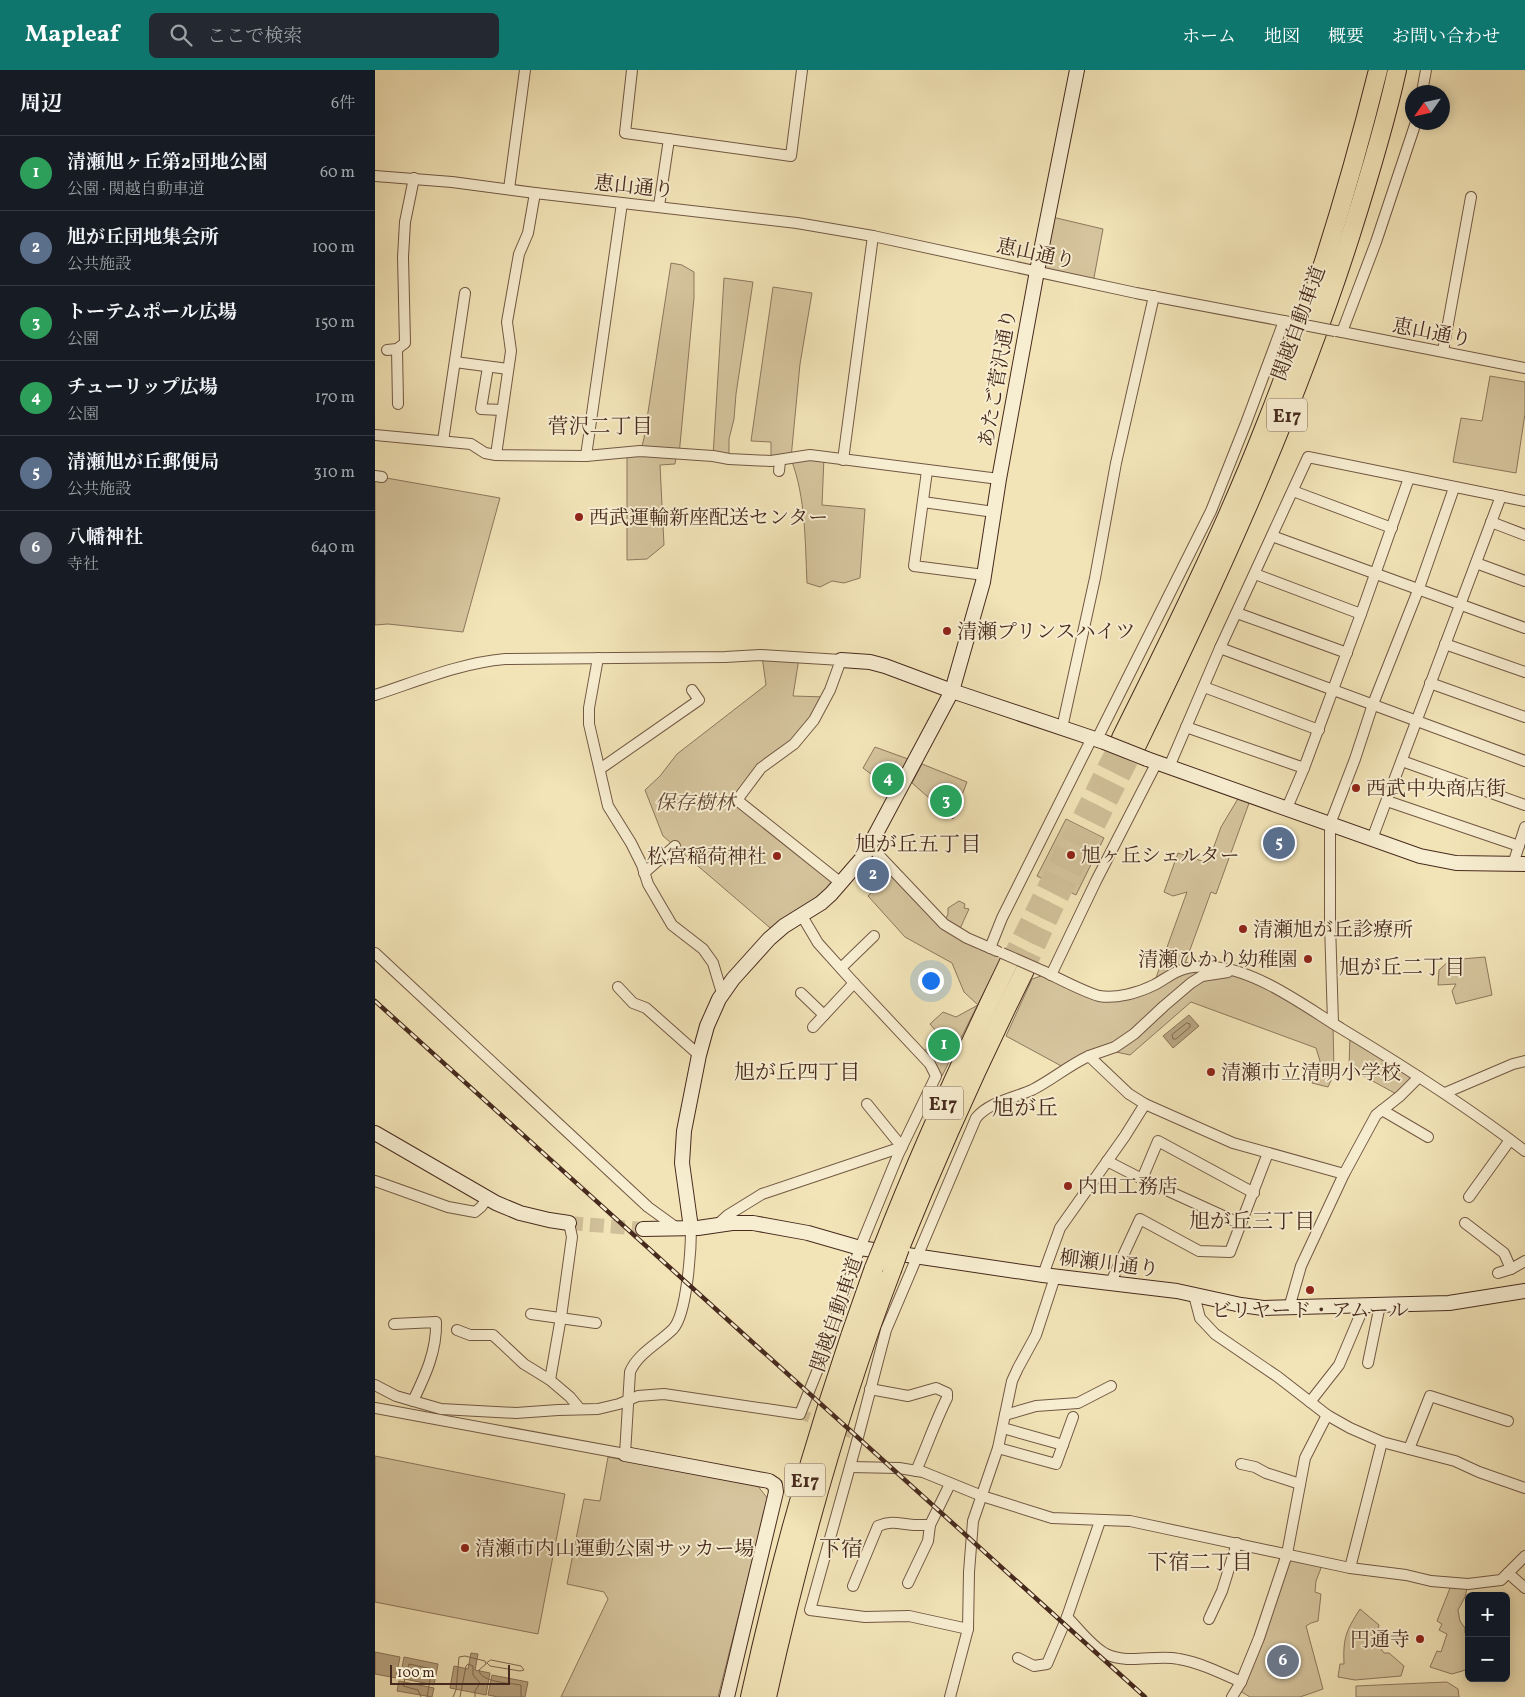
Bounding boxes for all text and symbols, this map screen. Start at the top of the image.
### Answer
search box [149,13,499,58]
text: Mapleaf [25,18,119,52]
icon: search [167,21,195,49]
text: ここで検索 [207,24,302,50]
text: ホーム [1182,25,1236,50]
text: 地図 [1264,25,1300,50]
text: 概要 [1328,25,1364,50]
text: お問い合わせ [1392,25,1500,50]
north arrow [1405,85,1450,130]
text: 周辺 [20,90,62,119]
text: 6件 [331,93,355,115]
text: 清瀬旭ヶ丘第2団地公園 [67,150,267,176]
text: 1 [33,162,39,184]
text: 60 m [320,162,355,184]
street label: 恵山通り [593,170,675,206]
text: 公園 · 関越自動車道 [67,179,205,201]
text: 旭が丘団地集会所 [67,225,219,251]
street label: 恵山通り [994,233,1078,277]
text: 2 [32,237,40,259]
text: 100 m [312,237,355,259]
text: 公共施設 [67,254,131,276]
street label: 関越自動車道 [1266,263,1334,385]
text: トーテムポール広場 [67,300,237,326]
street label: あたご菅沢通り [973,307,1025,450]
text: 3 [32,312,40,334]
text: 150 m [314,312,355,334]
street label: 恵山通り [1390,313,1474,355]
text: 公園 [67,329,99,351]
text: チューリップ広場 [67,375,218,401]
text: 4 [31,387,41,409]
text: 170 m [315,387,355,409]
road number: E17 [1267,398,1307,432]
text: 公園 [67,404,99,426]
district label: 菅沢二丁目 [548,413,653,442]
text: 清瀬旭が丘郵便局 [67,450,219,476]
text: 5 [32,462,40,484]
text: 310 m [314,462,355,484]
text: 公共施設 [67,479,131,501]
place label: 西武運輸新座配送センター [589,505,828,533]
marker: 西武運輸新座配送センター [573,511,585,523]
text: 八幡神社 [67,525,143,551]
text: 6 [32,537,40,559]
text: 640 m [311,537,355,559]
text: 寺社 [67,554,99,576]
place label: 清瀬プリンスハイツ [957,619,1136,647]
marker: 清瀬プリンスハイツ [941,625,953,637]
pin: 4 [872,760,904,798]
place label: 西武中央商店街 [1366,776,1506,804]
pin: 3 [930,782,962,820]
marker: 西武中央商店街 [1350,782,1362,794]
park label: 保存樹林 [655,790,738,818]
pin: 5 [1263,824,1295,862]
district label: 旭が丘五丁目 [855,831,981,860]
place label: 旭ヶ丘シェルター [1081,843,1240,871]
place label: 松宮稲荷神社 [647,844,767,872]
marker: 旭ヶ丘シェルター [1065,849,1077,861]
marker: 松宮稲荷神社 [771,850,783,862]
pin: 2 [857,856,889,894]
place label: 清瀬旭が丘診療所 [1253,917,1413,945]
marker: 清瀬旭が丘診療所 [1237,923,1249,935]
place label: 清瀬ひかり幼稚園 [1138,947,1298,975]
marker: 清瀬ひかり幼稚園 [1302,953,1314,965]
district label: 旭が丘二丁目 [1339,954,1465,983]
your location [918,968,944,994]
pin: 1 [928,1026,960,1064]
district label: 旭が丘四丁目 [734,1059,860,1088]
place label: 清瀬市立清明小学校 [1221,1060,1401,1088]
marker: 清瀬市立清明小学校 [1205,1066,1217,1078]
road number: E17 [923,1086,963,1120]
district label: 旭が丘 [992,1094,1058,1125]
place label: 内田工務店 [1078,1174,1178,1202]
marker: 内田工務店 [1062,1180,1074,1192]
district label: 旭が丘三丁目 [1189,1208,1315,1237]
street label: 柳瀬川通り [1057,1245,1160,1285]
street label: 関越自動車道 [805,1253,871,1376]
marker: ビリヤード・アムール [1304,1284,1316,1296]
place label: ビリヤード・アムール [1212,1298,1408,1326]
road number: E17 [785,1464,825,1496]
district label: 下宿 [819,1535,863,1566]
place label: 清瀬市内山運動公園サッカー場 [475,1536,755,1564]
marker: 清瀬市内山運動公園サッカー場 [459,1542,471,1554]
district label: 下宿二丁目 [1148,1549,1253,1578]
map controls [1465,1592,1510,1682]
button: + [1465,1592,1510,1637]
place label: 円通寺 [1350,1627,1410,1655]
marker: 円通寺 [1414,1633,1426,1645]
button: − [1465,1637,1510,1682]
pin: 6 [1267,1642,1299,1680]
scale bar [390,1662,510,1685]
text: 100 m [397,1664,435,1683]

